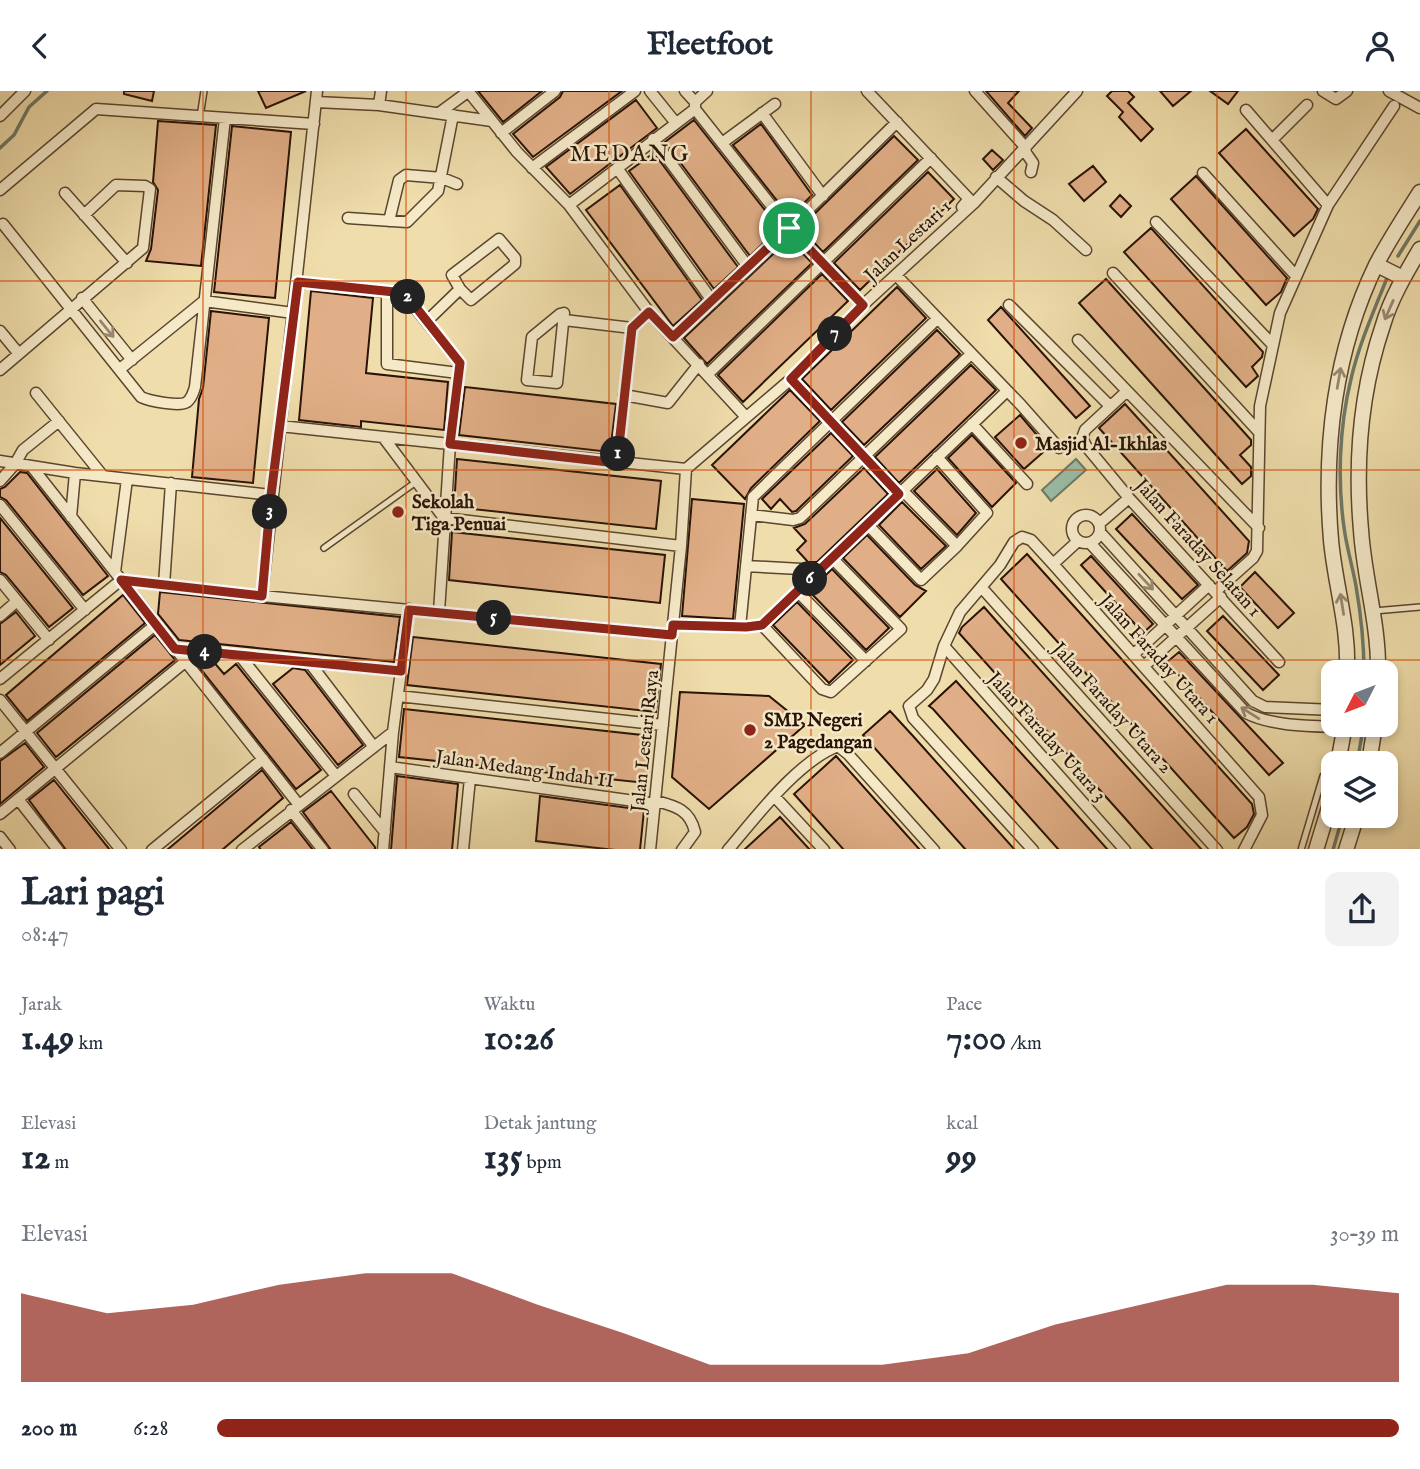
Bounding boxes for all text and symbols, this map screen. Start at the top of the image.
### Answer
text: Fleetfoot [647,25,773,66]
icon: back [21,27,59,65]
icon: person [1361,27,1399,65]
district label: MEDANG [570,140,690,169]
street label: Jalan Lestari 1 [858,195,957,289]
pin [759,198,819,258]
icon: arrive [770,209,808,247]
pin: 2 [390,279,426,315]
text: 2 [403,284,412,308]
one-way arrow [1382,299,1395,320]
pin: 7 [818,317,852,351]
one-way arrow [99,319,114,337]
text: 7 [830,321,839,345]
one-way arrow [1332,367,1346,390]
place label: Masjid Al-Ikhlas [1035,433,1167,457]
marker: Masjid Al-Ikhlas [1013,435,1029,451]
pin: 1 [600,437,636,471]
text: 1 [614,441,621,465]
street label: Jalan Faraday Selatan 1 [1128,473,1266,622]
place label: Sekolah Tiga Penuai [411,491,506,537]
pin: 3 [252,495,288,529]
text: 3 [266,499,273,523]
marker: Sekolah Tiga Penuai [390,504,406,520]
pin: 6 [792,561,828,596]
text: 6 [805,566,814,590]
one-way arrow [1138,573,1155,590]
street label: Jalan Faraday Utara 1 [1092,588,1223,729]
one-way arrow [1335,593,1348,616]
pin: 5 [476,601,512,635]
text: 5 [490,605,497,629]
pin: 4 [188,635,222,669]
street label: Jalan Faraday Utara 2 [1045,636,1177,779]
text: 4 [200,639,209,663]
north arrow [1321,660,1398,737]
map controls [1321,660,1398,828]
street label: Jalan Faraday Utara 3 [980,666,1111,807]
street label: Jalan Lestari Raya [626,668,665,816]
one-way arrow [1240,706,1260,720]
place label: SMP Negeri 2 Pagedangan [764,709,872,755]
marker: SMP Negeri 2 Pagedangan [742,722,758,738]
street label: Jalan Medang Indah II [432,745,615,794]
button: layers [1321,751,1398,828]
text: Lari pagi [21,870,165,918]
button: share [1325,872,1399,946]
text: 08:47 [21,920,69,949]
text: Jarak [21,993,62,1017]
text: Waktu [484,993,535,1017]
text: Pace [946,993,982,1017]
text: 1.49 [21,1017,74,1062]
text: 10:26 [484,1017,554,1062]
text: 7:00 [946,1017,1006,1062]
text: km [74,1032,103,1056]
text: /km [1006,1032,1042,1056]
text: Elevasi [21,1112,76,1136]
text: Detak jantung [484,1112,596,1136]
text: kcal [946,1112,978,1136]
text: 12 [21,1136,50,1181]
text: 135 [484,1136,522,1181]
text: 99 [946,1136,977,1181]
text: m [50,1151,69,1175]
text: bpm [522,1151,562,1175]
text: Elevasi [21,1220,88,1249]
text: 30–39 m [1330,1220,1399,1249]
text: 200 m [21,1414,77,1443]
text: 6:28 [133,1414,169,1443]

